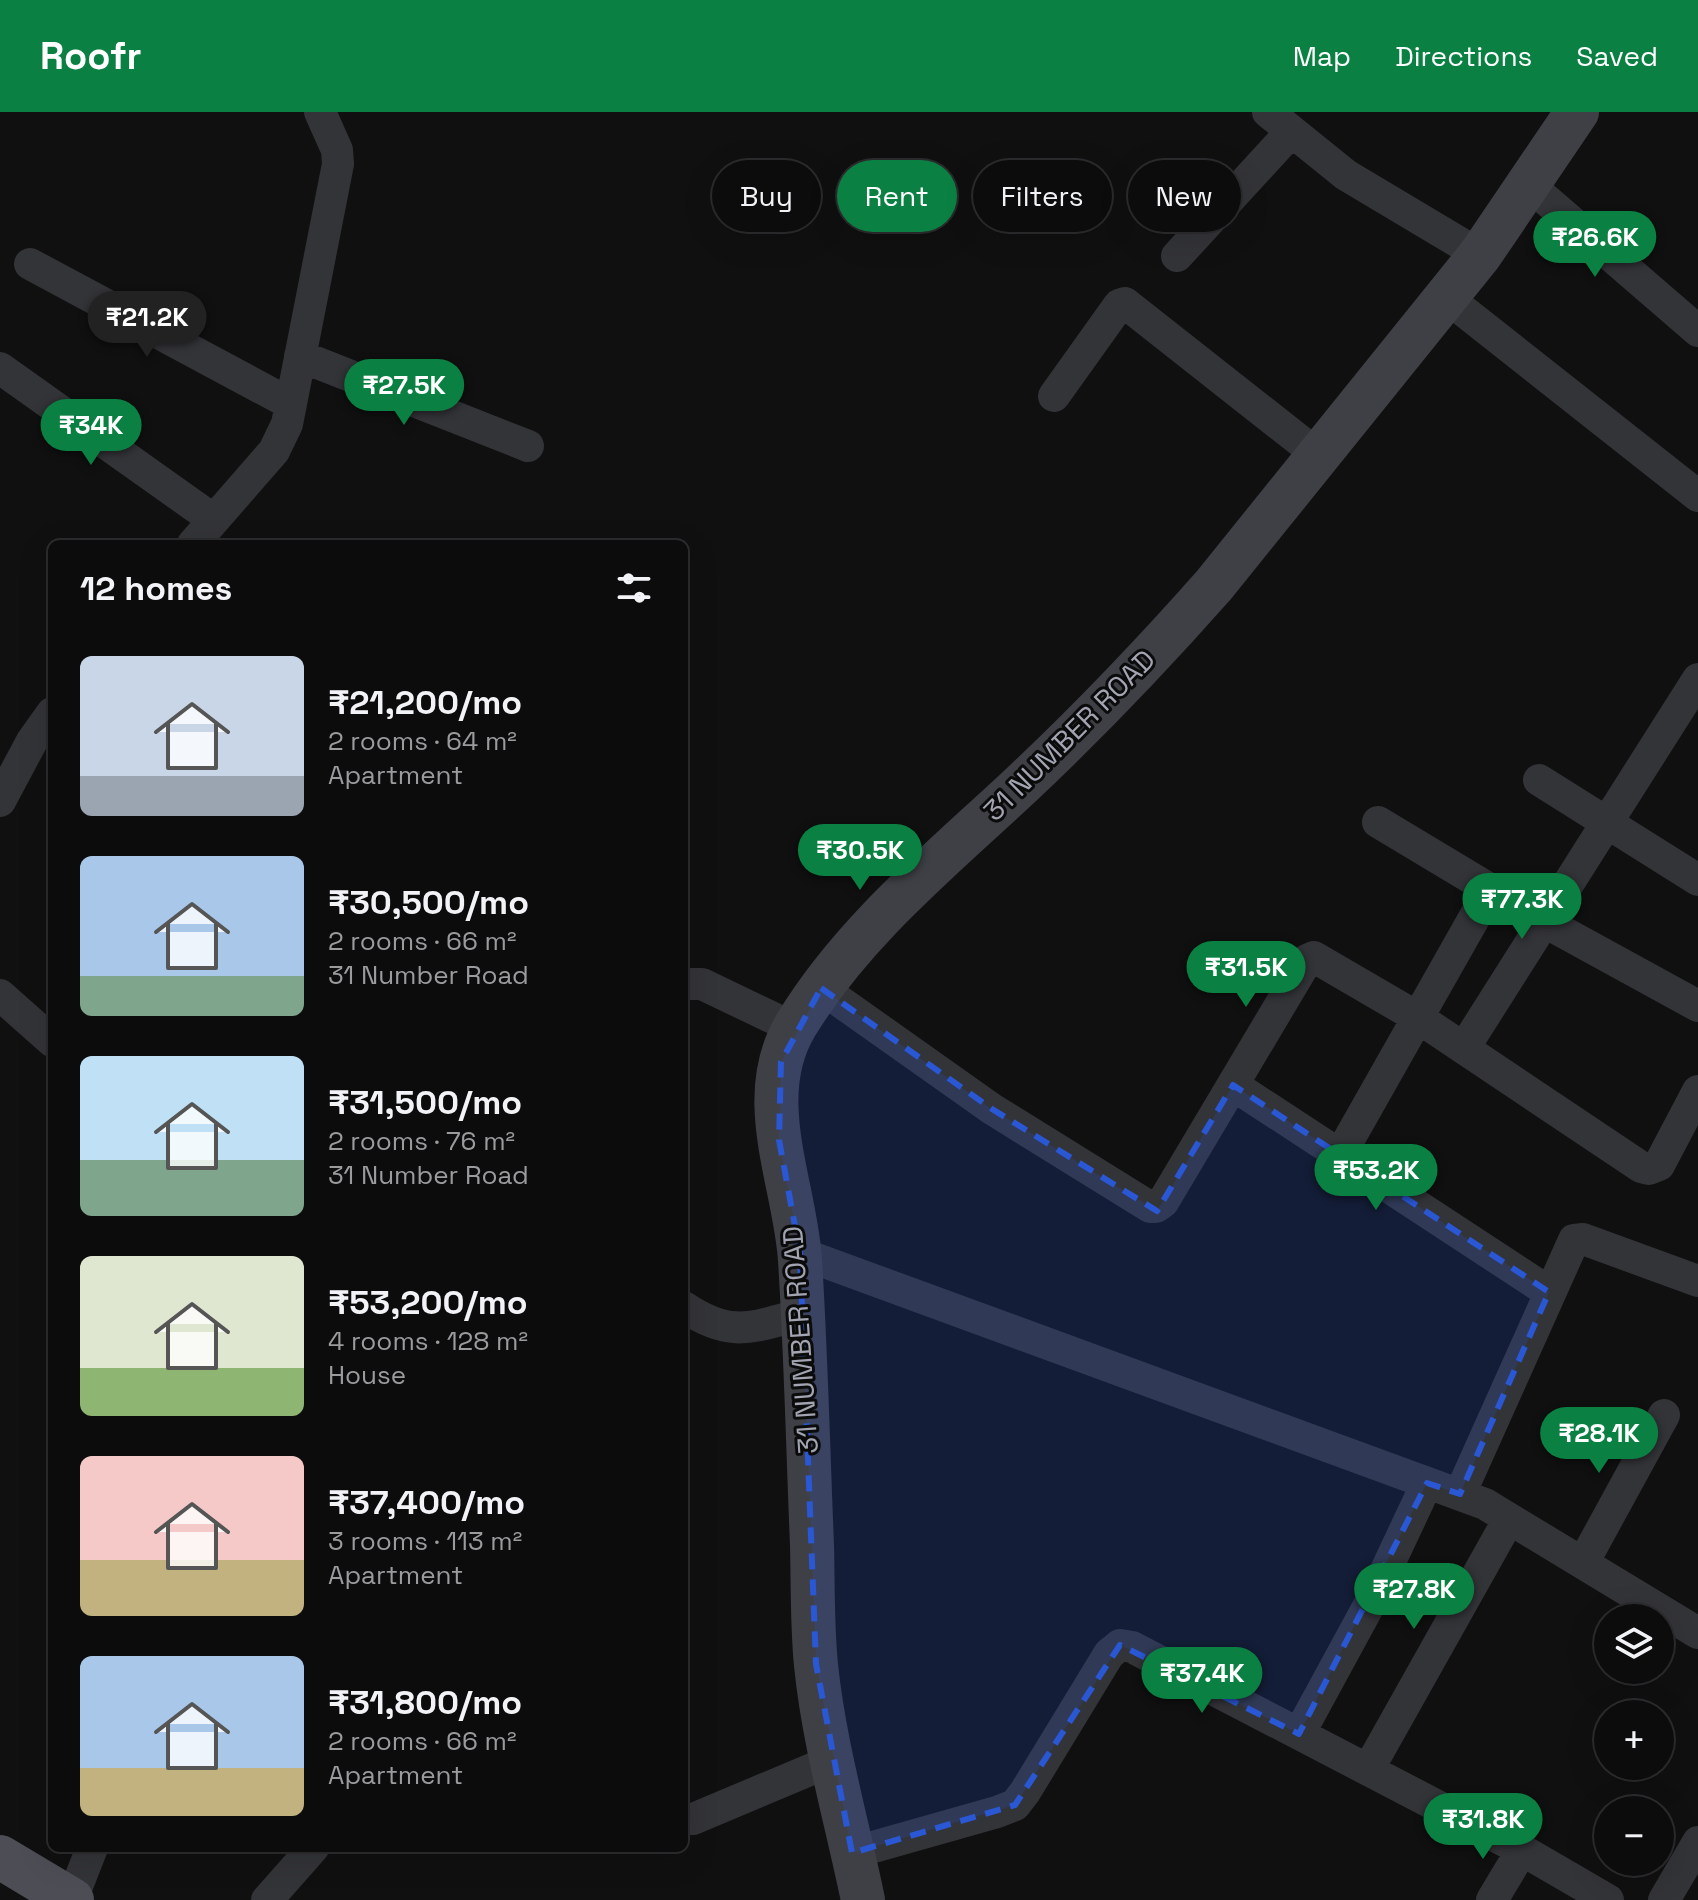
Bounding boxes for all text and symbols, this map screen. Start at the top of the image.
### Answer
text: Roofr [40,32,142,80]
text: Map [1293,38,1351,74]
text: Directions [1395,38,1532,74]
text: Saved [1576,38,1658,74]
chip: Buy [712,160,821,232]
chip: Rent [837,160,957,232]
chip: Filters [973,160,1112,232]
chip: New [1128,160,1241,232]
pin: ₹26.6K [1530,211,1660,279]
text: ₹26.6K [1551,220,1639,254]
pin: ₹21.2K [82,291,212,359]
text: ₹21.2K [106,300,188,334]
pin: ₹27.5K [339,359,469,427]
text: ₹27.5K [362,368,446,402]
pin: ₹34K [44,399,138,467]
text: ₹34K [59,408,123,442]
icon: filters [612,566,656,610]
text: 12 homes [80,567,232,610]
street label: 31 NUMBER ROAD [976,642,1162,828]
text: ₹21,200/mo [328,681,522,724]
icon: home [144,688,240,784]
text: 2 rooms · 64 m² [328,724,517,758]
text: Apartment [328,758,463,792]
pin: ₹30.5K [795,824,925,892]
text: ₹30.5K [816,833,904,867]
pin: ₹77.3K [1457,873,1587,941]
text: ₹30,500/mo [328,881,529,924]
text: ₹77.3K [1480,882,1564,916]
icon: home [144,888,240,984]
text: 2 rooms · 66 m² [328,924,517,958]
pin: ₹31.5K [1181,941,1311,1009]
text: ₹31.5K [1205,950,1287,984]
text: 31 Number Road [328,958,529,992]
text: ₹31,500/mo [328,1081,522,1124]
icon: home [144,1088,240,1184]
text: 2 rooms · 76 m² [328,1124,515,1158]
pin: ₹53.2K [1311,1144,1441,1212]
text: ₹53.2K [1332,1153,1420,1187]
text: 31 Number Road [328,1158,529,1192]
street label: 31 NUMBER ROAD [774,1225,826,1455]
text: ₹53,200/mo [328,1281,528,1324]
icon: home [144,1288,240,1384]
text: 4 rooms · 128 m² [328,1324,528,1358]
text: House [328,1358,406,1392]
pin: ₹28.1K [1534,1407,1664,1475]
text: ₹28.1K [1558,1416,1640,1450]
text: ₹37,400/mo [328,1481,525,1524]
icon: home [144,1488,240,1584]
text: 3 rooms · 113 m² [328,1524,522,1558]
text: Apartment [328,1558,463,1592]
pin: ₹27.8K [1349,1563,1479,1631]
text: ₹27.8K [1372,1572,1456,1606]
map controls [1594,1604,1674,1876]
button: layers [1594,1604,1674,1684]
pin: ₹37.4K [1137,1647,1267,1715]
text: ₹37.4K [1159,1656,1245,1690]
text: ₹31,800/mo [328,1681,522,1724]
icon: home [144,1688,240,1784]
button: + [1594,1700,1674,1780]
text: 2 rooms · 66 m² [328,1724,517,1758]
text: Apartment [328,1758,463,1792]
pin: ₹31.8K [1418,1793,1548,1861]
button: − [1594,1796,1674,1876]
text: ₹31.8K [1442,1802,1524,1836]

